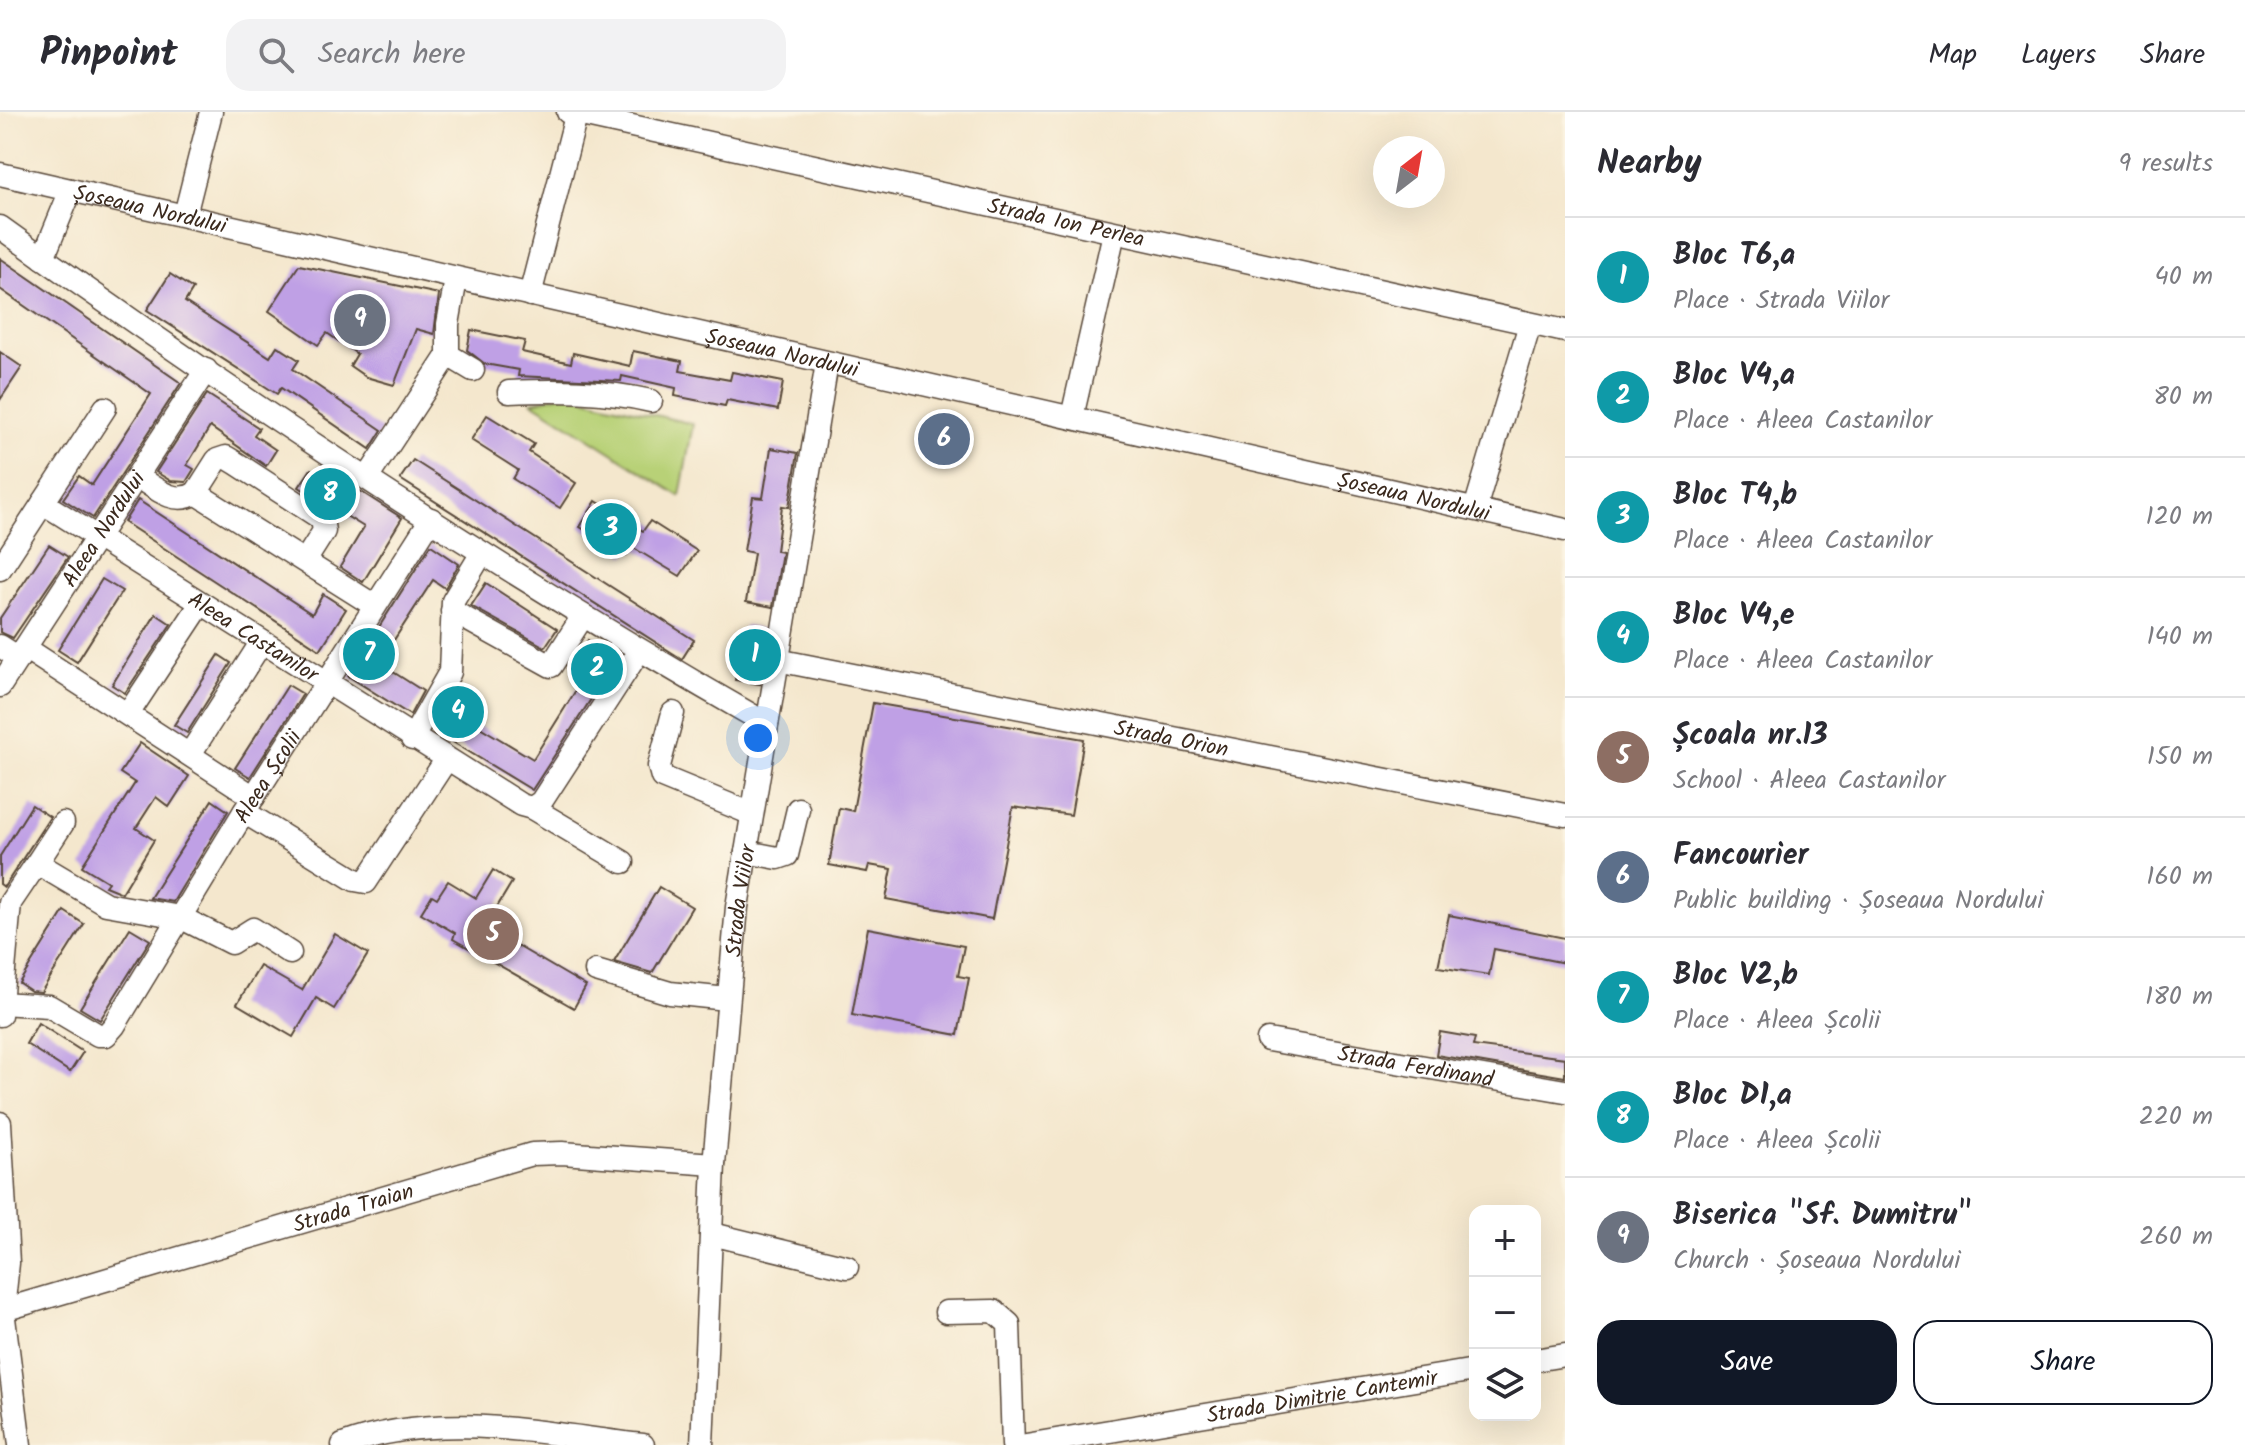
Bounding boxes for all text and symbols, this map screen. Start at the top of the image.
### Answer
search box [226,19,786,91]
text: Pinpoint [40,25,178,85]
text: Search here [318,31,466,79]
icon: search [254,33,298,77]
text: Map [1928,33,1977,78]
text: Layers [2021,33,2096,78]
text: Share [2140,33,2205,78]
north arrow [1373,136,1445,208]
text: Nearby [1597,137,1702,191]
text: 9 results [2118,143,2213,185]
street label: Șoseaua Nordului [70,176,230,245]
street label: Strada Ion Perlea [984,190,1148,258]
text: Bloc T6,a [1673,232,1795,280]
text: 1 [1619,256,1627,298]
text: 40 m [2155,256,2213,298]
text: Place · Strada Viilor [1673,280,1889,322]
pin: 9 [334,290,386,350]
street label: Șoseaua Nordului [701,320,862,389]
text: Bloc V4,a [1673,352,1795,400]
text: 2 [1615,376,1631,418]
text: 80 m [2153,376,2213,418]
text: Place · Aleea Castanilor [1673,400,1932,442]
pin: 6 [918,409,970,469]
street label: Aleea Nordului [54,464,156,595]
pin: 8 [304,464,356,524]
street label: Șoseaua Nordului [1333,464,1494,533]
text: Bloc T4,b [1673,472,1797,520]
text: 3 [1616,496,1630,538]
text: 120 m [2146,496,2213,538]
pin: 3 [585,499,637,559]
text: Place · Aleea Castanilor [1673,520,1932,562]
street label: Aleea Castanilor [180,584,326,694]
text: Bloc V4,e [1673,592,1794,640]
text: 4 [1616,616,1630,658]
text: 140 m [2146,616,2213,658]
pin: 7 [343,624,395,684]
pin: 1 [729,625,781,685]
pin: 2 [571,639,623,699]
text: Place · Aleea Castanilor [1673,640,1932,682]
pin: 4 [432,682,484,742]
street label: Strada Orion [1111,712,1231,768]
text: Școala nr.13 [1673,712,1828,760]
your location [738,718,778,758]
street label: Aleea Școlii [226,723,312,831]
text: 5 [1616,736,1630,778]
text: 150 m [2147,736,2213,778]
text: School · Aleea Castanilor [1673,760,1945,802]
text: Fancourier [1673,832,1808,880]
street label: Strada Viilor [718,841,767,958]
text: 6 [1616,856,1630,898]
text: 160 m [2146,856,2213,898]
text: Public building · Șoseaua Nordului [1673,880,2043,922]
pin: 5 [467,904,519,964]
text: Bloc V2,b [1673,952,1798,1000]
text: 7 [1617,976,1629,1018]
text: 180 m [2145,976,2213,1018]
text: Place · Aleea Școlii [1673,1000,1880,1042]
street label: Strada Ferdinand [1335,1037,1497,1099]
text: Bloc D1,a [1673,1072,1792,1120]
text: 8 [1615,1096,1631,1138]
text: 220 m [2139,1096,2213,1138]
text: Place · Aleea Școlii [1673,1120,1880,1162]
street label: Strada Traian [289,1175,418,1244]
text: Biserica "Sf. Dumitru" [1673,1192,1972,1240]
map controls [1469,1205,1541,1421]
button: + [1469,1205,1541,1277]
text: 9 [1616,1216,1630,1258]
text: 260 m [2139,1216,2213,1258]
text: Church · Șoseaua Nordului [1673,1240,1961,1282]
button: − [1469,1277,1541,1349]
button: Save [1597,1320,1897,1405]
button: Share [1913,1320,2213,1405]
button: layers [1469,1349,1541,1421]
street label: Strada Dimitrie Cantemir [1204,1361,1442,1435]

